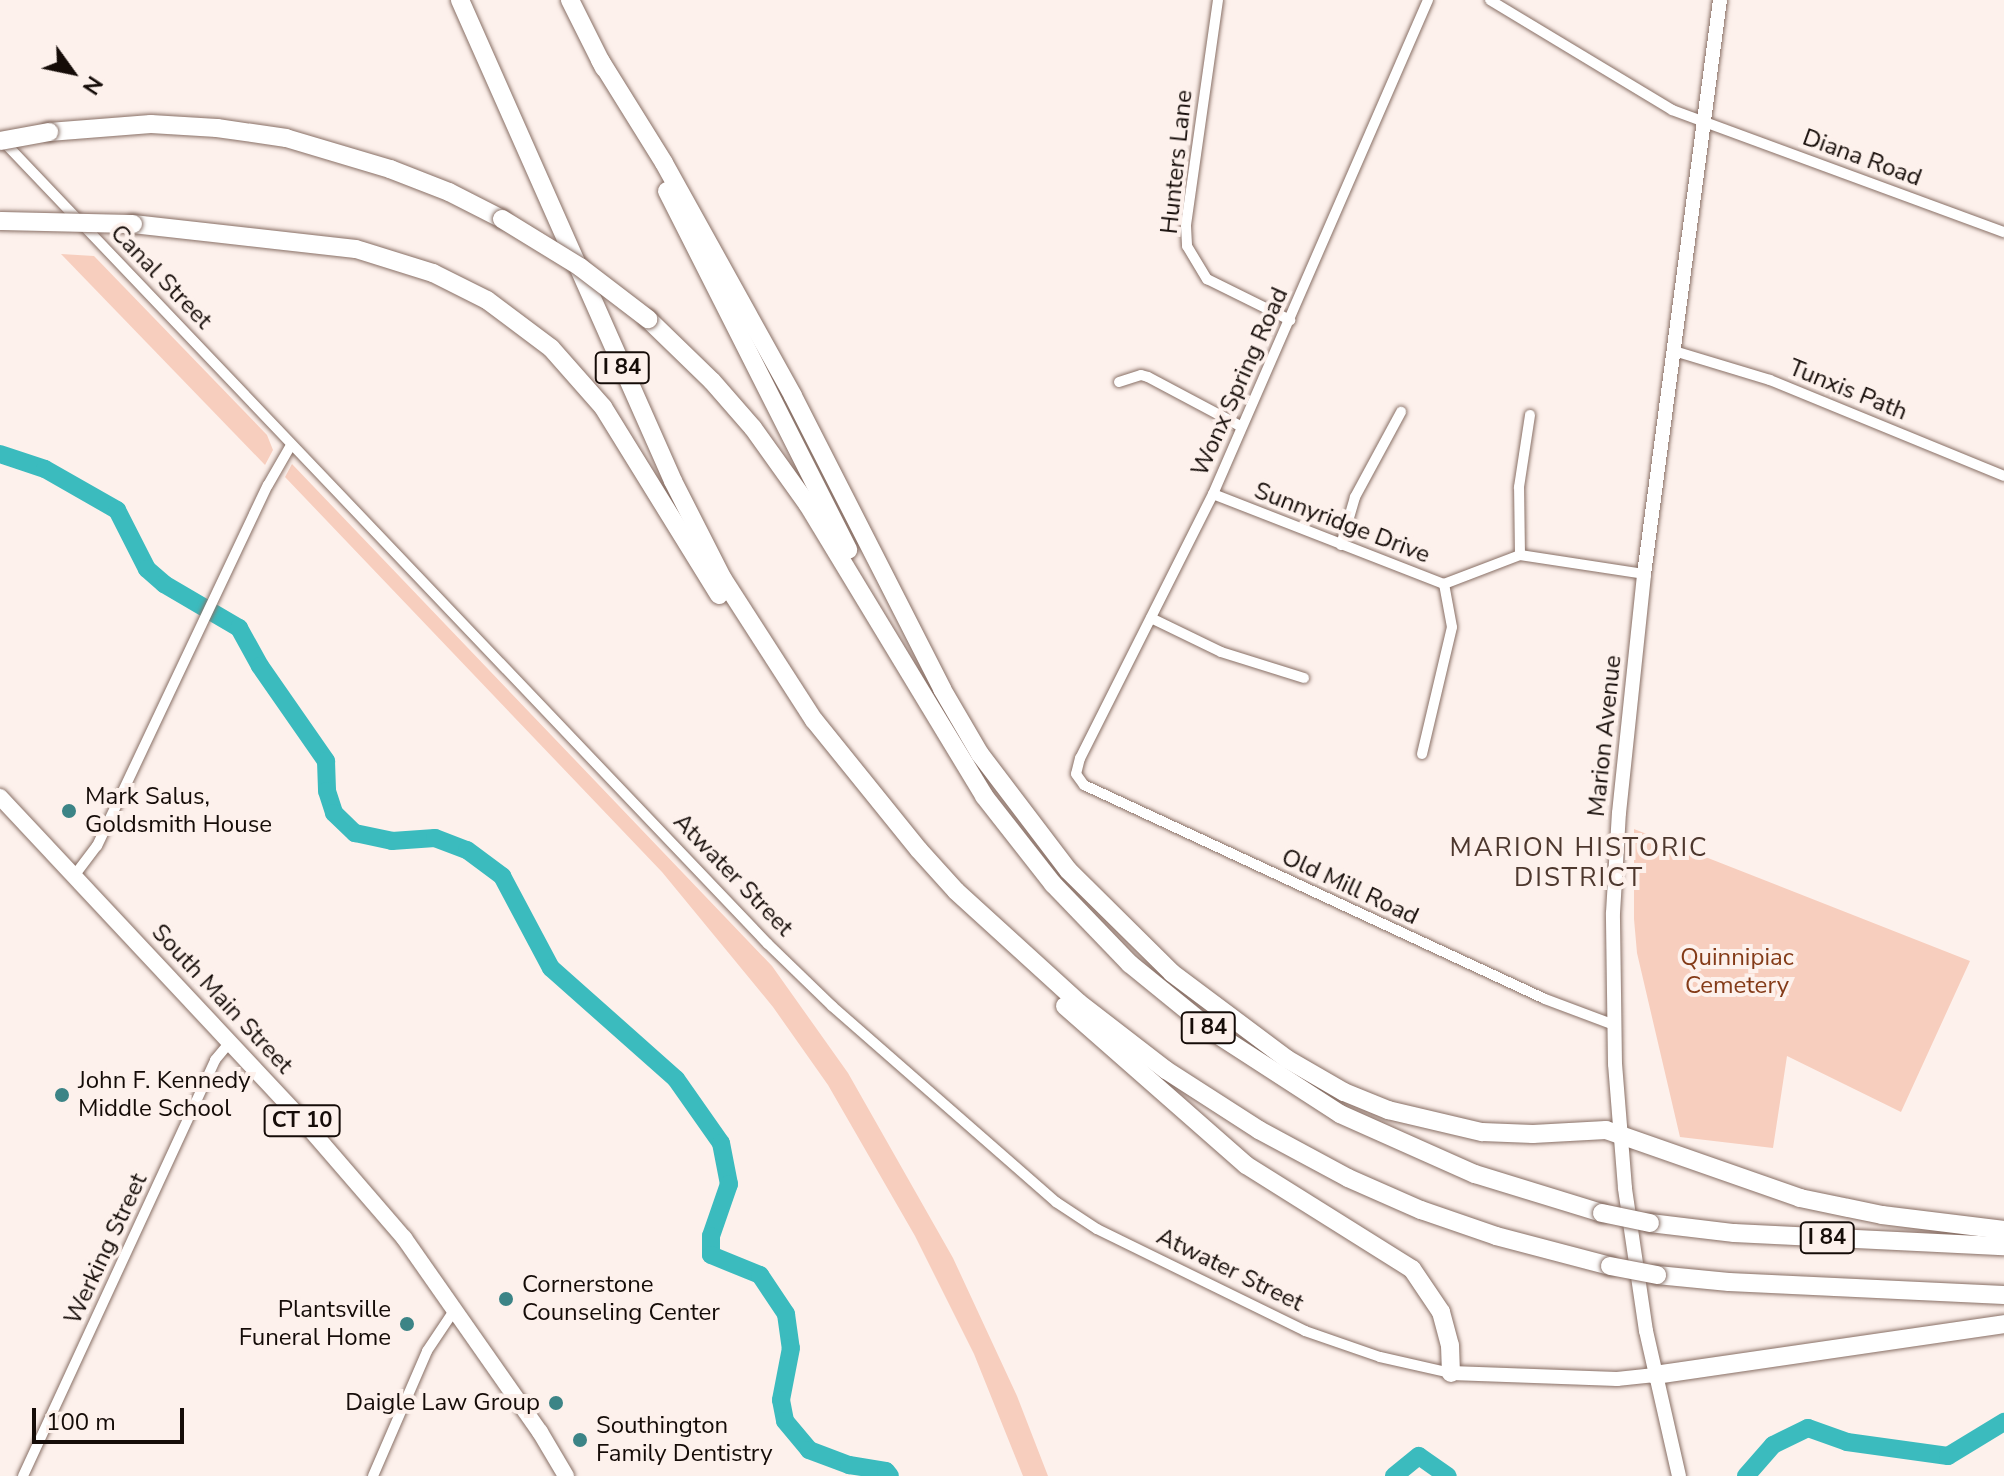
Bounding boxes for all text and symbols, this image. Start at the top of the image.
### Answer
north arrow [32,32,112,112]
text: N [75,70,109,100]
street label: Hunters Lane [1155,89,1199,235]
street label: Diana Road [1799,123,1925,193]
street label: Canal Street [104,219,218,335]
street label: Wonx Spring Road [1185,283,1295,481]
road number: I 84 [594,350,650,386]
street label: Tunxis Path [1785,353,1911,427]
street label: Sunnyridge Drive [1250,476,1434,570]
street label: Marion Avenue [1582,654,1628,818]
place label: Mark Salus, Goldsmith House [85,783,272,839]
marker: Mark Salus, Goldsmith House [60,802,78,820]
street label: Atwater Street [667,808,799,942]
district label: MARION HISTORIC DISTRICT [1449,832,1709,894]
street label: Old Mill Road [1277,843,1423,931]
street label: South Main Street [145,918,299,1080]
park label: Quinnipiac Cemetery [1680,944,1794,1000]
road number: I 84 [1180,1010,1236,1046]
place label: John F. Kennedy Middle School [78,1067,251,1123]
marker: John F. Kennedy Middle School [53,1086,71,1104]
road number: CT 10 [262,1103,342,1139]
street label: Werking Street [58,1169,154,1329]
road number: I 84 [1799,1220,1855,1256]
street label: Atwater Street [1152,1222,1308,1318]
place label: Cornerstone Counseling Center [522,1271,720,1327]
marker: Cornerstone Counseling Center [497,1290,515,1308]
place label: Plantsville Funeral Home [239,1296,391,1352]
marker: Plantsville Funeral Home [398,1315,416,1333]
place label: Daigle Law Group [345,1389,540,1417]
scale bar [36,1392,188,1442]
marker: Daigle Law Group [547,1394,565,1412]
text: 100 m [46,1406,116,1438]
place label: Southington Family Dentistry [596,1412,772,1468]
marker: Southington Family Dentistry [571,1431,589,1449]

